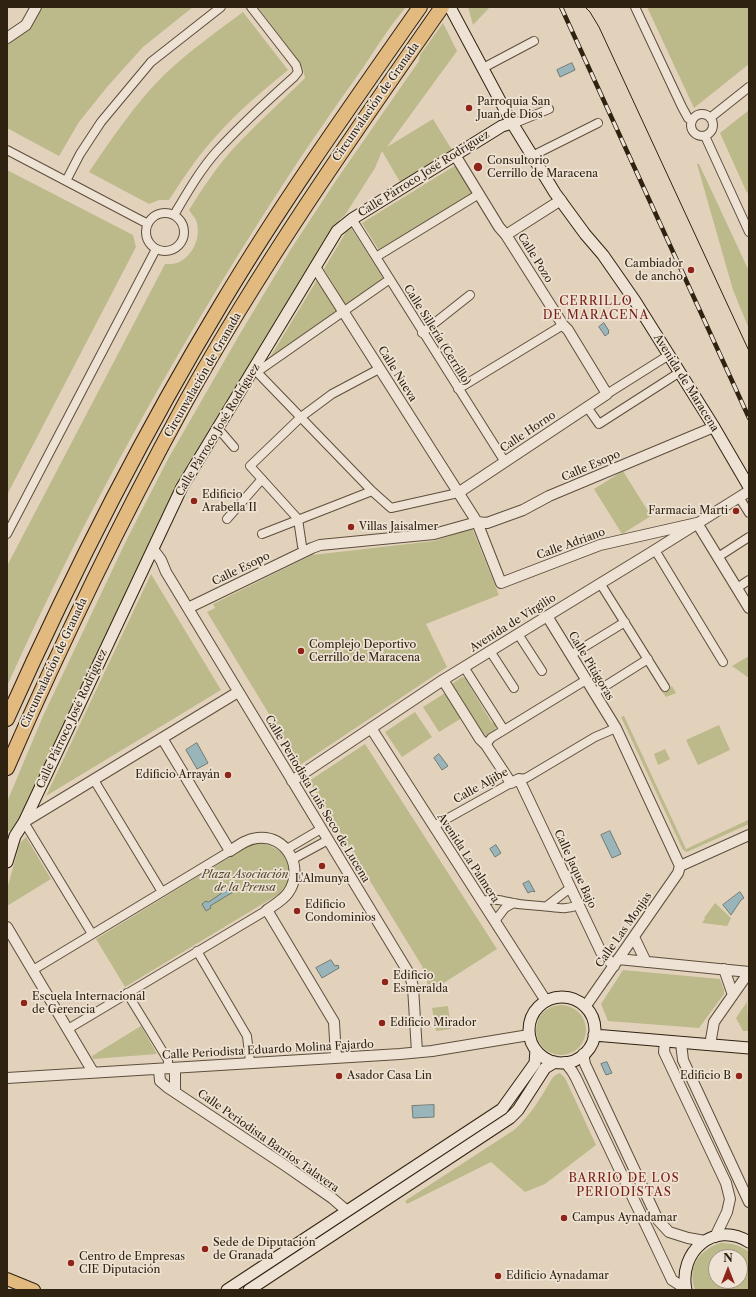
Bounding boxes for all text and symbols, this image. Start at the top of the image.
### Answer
street label: Circunvalación de Granada [330,40,422,164]
place label: Parroquia San Juan de Dios [477,95,551,121]
marker: Parroquia San Juan de Dios [464,103,474,113]
street label: Calle Párroco José Rodríguez [356,128,492,220]
place label: Consultorio Cerrillo de Maracena [487,154,598,180]
marker: Consultorio Cerrillo de Maracena [472,161,484,173]
street label: Calle Pozo [515,231,555,285]
place label: Cambiador de ancho [625,257,683,283]
marker: Cambiador de ancho [686,265,696,275]
street label: Calle Sillería (Cerrillo) [401,282,473,388]
district label: CERRILLO DE MARACENA [543,295,649,323]
street label: Circunvalación de Granada [162,310,244,440]
street label: Avenida de Maracena [651,332,721,434]
street label: Calle Nueva [375,344,419,404]
street label: Calle Párroco José Rodríguez [173,361,263,499]
street label: Calle Horno [498,409,558,455]
street label: Calle Esopo [560,448,622,484]
place label: Edificio Arabella II [202,488,257,514]
marker: Edificio Arabella II [189,496,199,506]
place label: Farmacia Marti [648,504,728,518]
marker: Farmacia Marti [731,506,741,516]
place label: Villas Jaisalmer [359,520,438,534]
marker: Villas Jaisalmer [346,522,356,532]
street label: Calle Adriano [535,525,607,563]
street label: Calle Esopo [210,549,272,589]
street label: Avenida de Virgilio [467,591,559,655]
street label: Circunvalación de Granada [18,596,90,730]
street label: Calle Pitágoras [565,629,617,703]
place label: Complejo Deportivo Cerrillo de Maracena [309,638,420,664]
marker: Complejo Deportivo Cerrillo de Maracena [296,646,306,656]
street label: Calle Párroco José Rodríguez [34,647,110,791]
street label: Calle Periodista Luis Seco de Lucena [262,713,372,885]
street label: Calle Aljibe [451,766,511,806]
place label: Edificio Arrayán [135,768,220,782]
marker: Edificio Arrayán [223,770,233,780]
street label: Avenida La Palmera [434,811,502,905]
street label: Calle Jaque Bajo [551,828,599,910]
marker: L'Almunya [317,861,327,871]
park label: Plaza Asociación de la Prensa [202,868,288,894]
place label: L'Almunya [295,872,349,886]
street label: Calle Las Monjas [593,890,655,970]
place label: Edificio Condominios [305,898,376,924]
marker: Edificio Condominios [292,906,302,916]
place label: Edificio Esmeralda [393,969,448,995]
marker: Edificio Esmeralda [380,977,390,987]
place label: Escuela Internacional de Gerencia [32,990,145,1016]
marker: Escuela Internacional de Gerencia [19,998,29,1008]
place label: Edificio Mirador [390,1016,476,1030]
marker: Edificio Mirador [377,1018,387,1028]
street label: Calle Periodista Eduardo Molina Fajardo [162,1038,374,1062]
place label: Asador Casa Lin [347,1069,432,1083]
place label: Edificio B [680,1069,731,1083]
marker: Asador Casa Lin [334,1071,344,1081]
marker: Edificio B [734,1071,744,1081]
street label: Calle Periodista Barrios Talavera [195,1087,341,1195]
district label: BARRIO DE LOS PERIODISTAS [568,1172,680,1200]
place label: Campus Aynadamar [572,1211,677,1225]
marker: Campus Aynadamar [559,1213,569,1223]
place label: Sede de Diputación de Granada [213,1236,316,1262]
marker: Sede de Diputación de Granada [200,1244,210,1254]
north arrow [708,1249,748,1289]
place label: Centro de Empresas CIE Diputación [79,1250,185,1276]
text: N [723,1251,733,1265]
marker: Centro de Empresas CIE Diputación [66,1258,76,1268]
place label: Edificio Aynadamar [506,1269,609,1283]
marker: Edificio Aynadamar [493,1271,503,1281]

